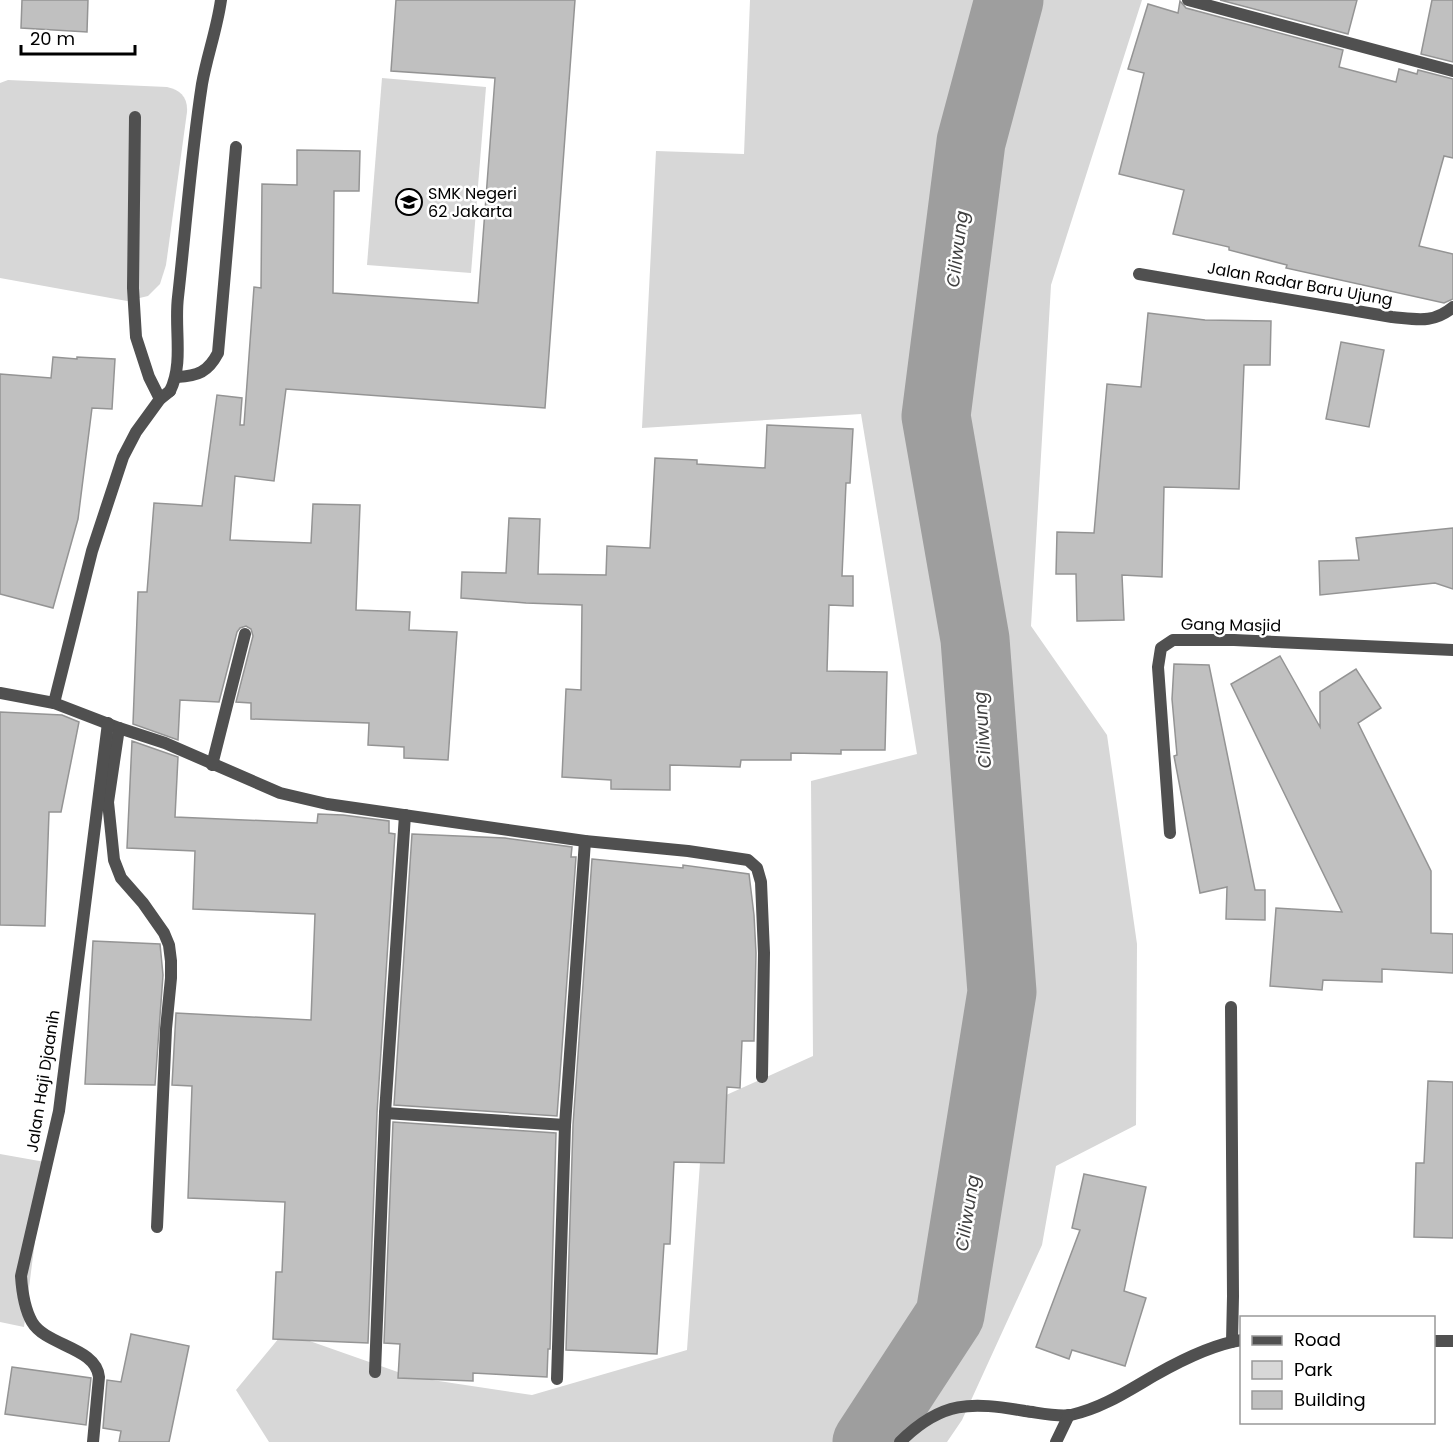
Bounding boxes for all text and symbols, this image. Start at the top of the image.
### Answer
scale bar [21,18,135,56]
text: 20 m [30,26,75,51]
place label: SMK Negeri 62 Jakarta [428,182,517,223]
school or university icon: SMK Negeri 62 Jakarta [394,187,424,217]
water label: Ciliwung [940,209,974,289]
street label: Jalan Radar Baru Ujung [1205,256,1395,312]
street label: Gang Masjid [1181,613,1281,637]
water label: Ciliwung [967,691,997,769]
street label: Jalan Haji Djaanih [20,1008,66,1154]
water label: Ciliwung [949,1173,985,1253]
legend [1240,1316,1435,1424]
text: Road [1294,1327,1341,1352]
text: Park [1294,1357,1333,1382]
text: Building [1294,1387,1366,1412]

